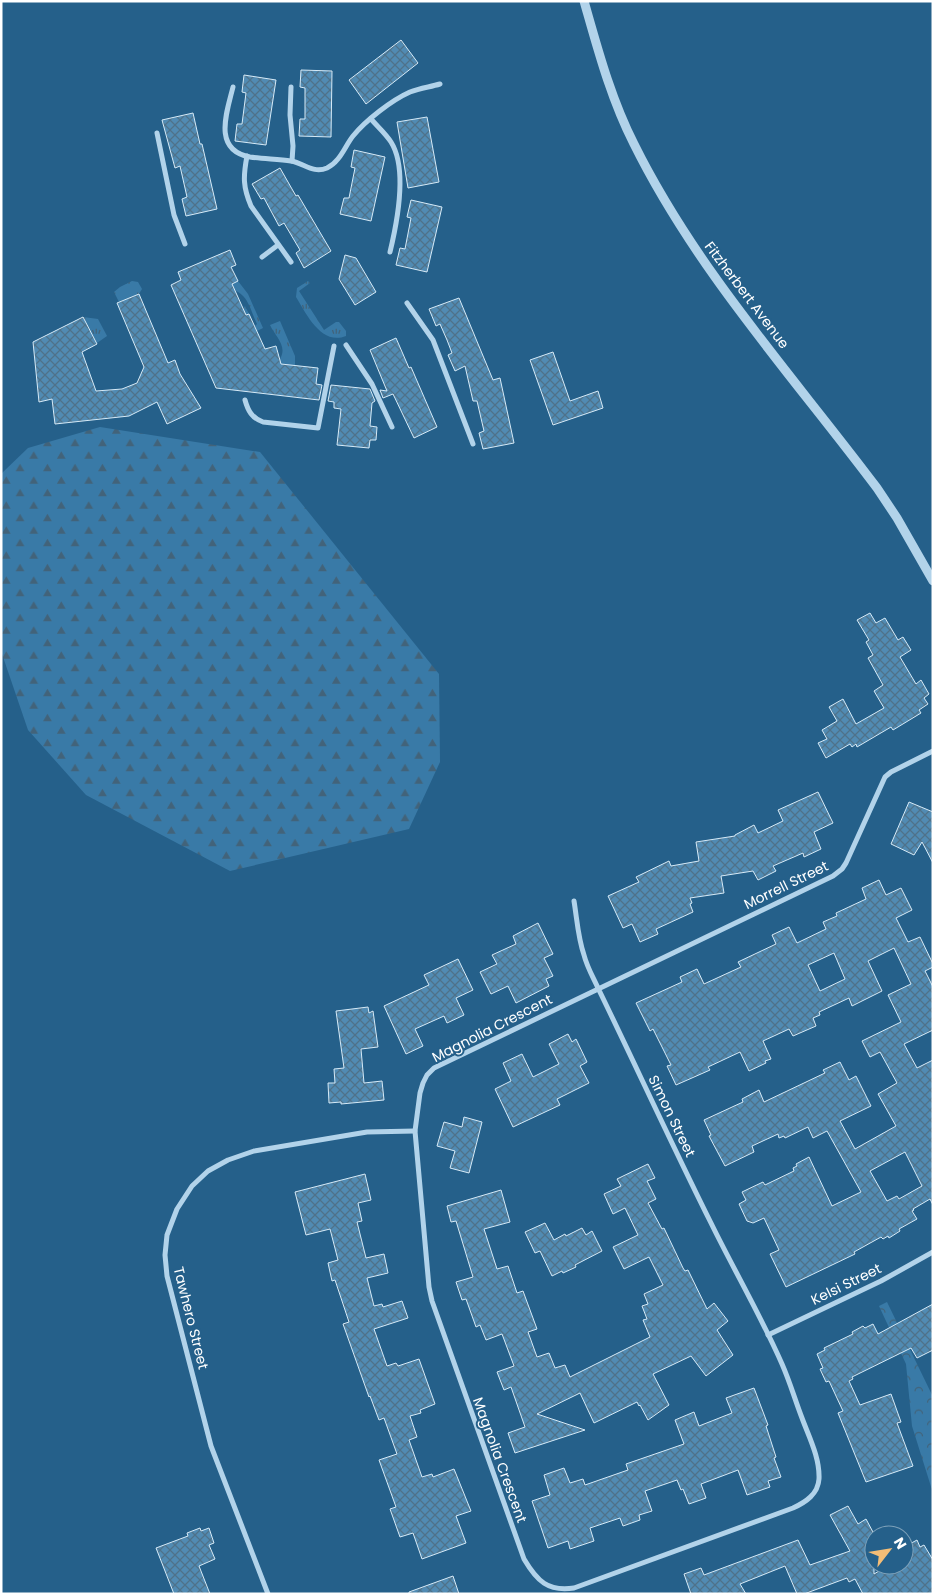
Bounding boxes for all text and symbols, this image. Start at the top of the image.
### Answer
street label: Fitzherbert Avenue [700,237,794,353]
street label: Morrell Street [740,856,832,914]
street label: Magnolia Crescent [429,989,555,1067]
street label: Simon Street [644,1072,700,1160]
street label: Kelsi Street [807,1258,885,1310]
street label: Tawhero Street [169,1265,213,1371]
street label: Magnolia Crescent [468,1394,532,1526]
north arrow [864,1525,914,1575]
text: N [889,1534,911,1553]

